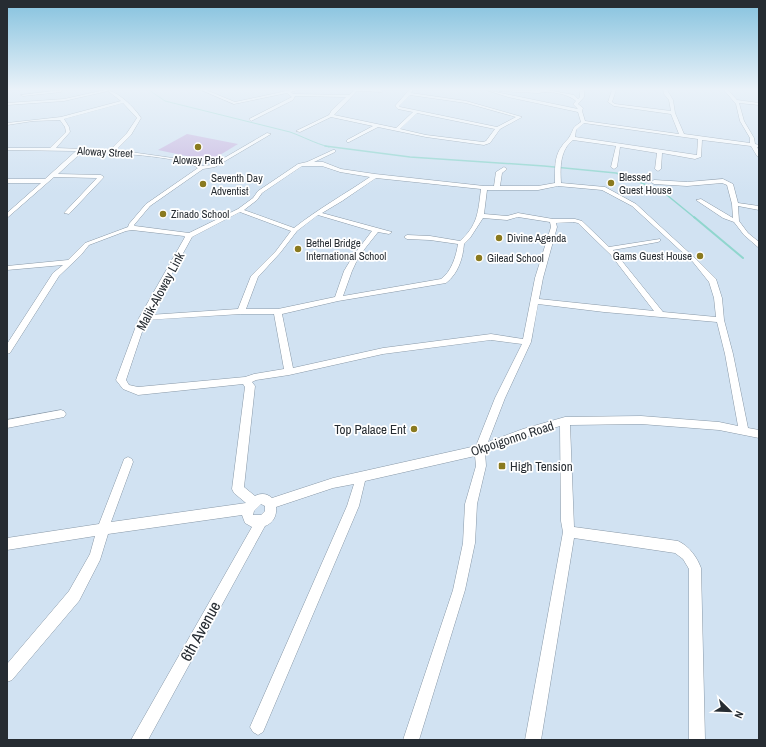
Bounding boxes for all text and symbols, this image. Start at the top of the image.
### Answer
marker: Aloway Park [193,142,203,152]
street label: Aloway Street [76,144,134,160]
place label: Aloway Park [172,153,224,167]
place label: Blessed Guest House [619,170,672,197]
place label: Seventh Day Adventist [210,171,263,198]
marker: Blessed Guest House [606,178,616,188]
marker: Seventh Day Adventist [198,179,208,189]
place label: Zinado School [171,207,229,221]
marker: Zinado School [158,209,168,219]
place label: Divine Agenda [507,231,566,245]
marker: Divine Agenda [494,233,504,243]
place label: Bethel Bridge International School [306,236,386,263]
marker: Bethel Bridge International School [293,244,303,254]
street label: Malik-Aloway Link [133,248,189,333]
place label: Gams Guest House [613,249,692,263]
place label: Gilead School [487,251,544,265]
marker: Gams Guest House [695,251,705,261]
marker: Gilead School [474,253,484,263]
street label: Okpoigonno Road [468,417,556,460]
place label: Top Palace Ent [334,421,406,438]
marker: Top Palace Ent [409,424,419,434]
place label: High Tension [510,458,573,475]
marker: High Tension [497,461,507,471]
street label: 6th Avenue [175,597,225,665]
north arrow [710,691,750,731]
text: N [731,709,747,721]

